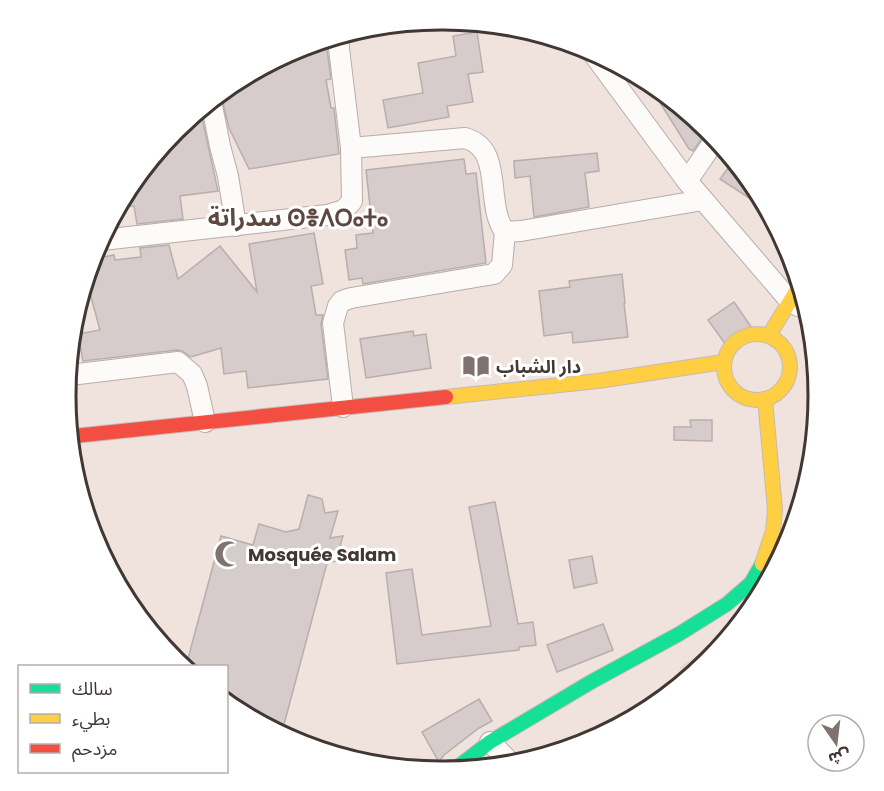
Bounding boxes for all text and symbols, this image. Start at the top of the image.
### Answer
district label: سدراتة ⵙⴻⴷⵔⴰⵜⴰ [208,201,388,234]
library icon: دار الشباب [461,351,491,381]
place label: دار الشباب [496,354,581,379]
mosque icon: Mosquée Salam [213,539,243,569]
place label: Mosquée Salam [248,542,396,567]
legend [18,665,228,773]
text: سالك [72,676,113,701]
text: بطيء [72,706,110,732]
north arrow [806,713,866,773]
text: مزدحم [72,736,117,762]
text: ش [826,743,853,771]

